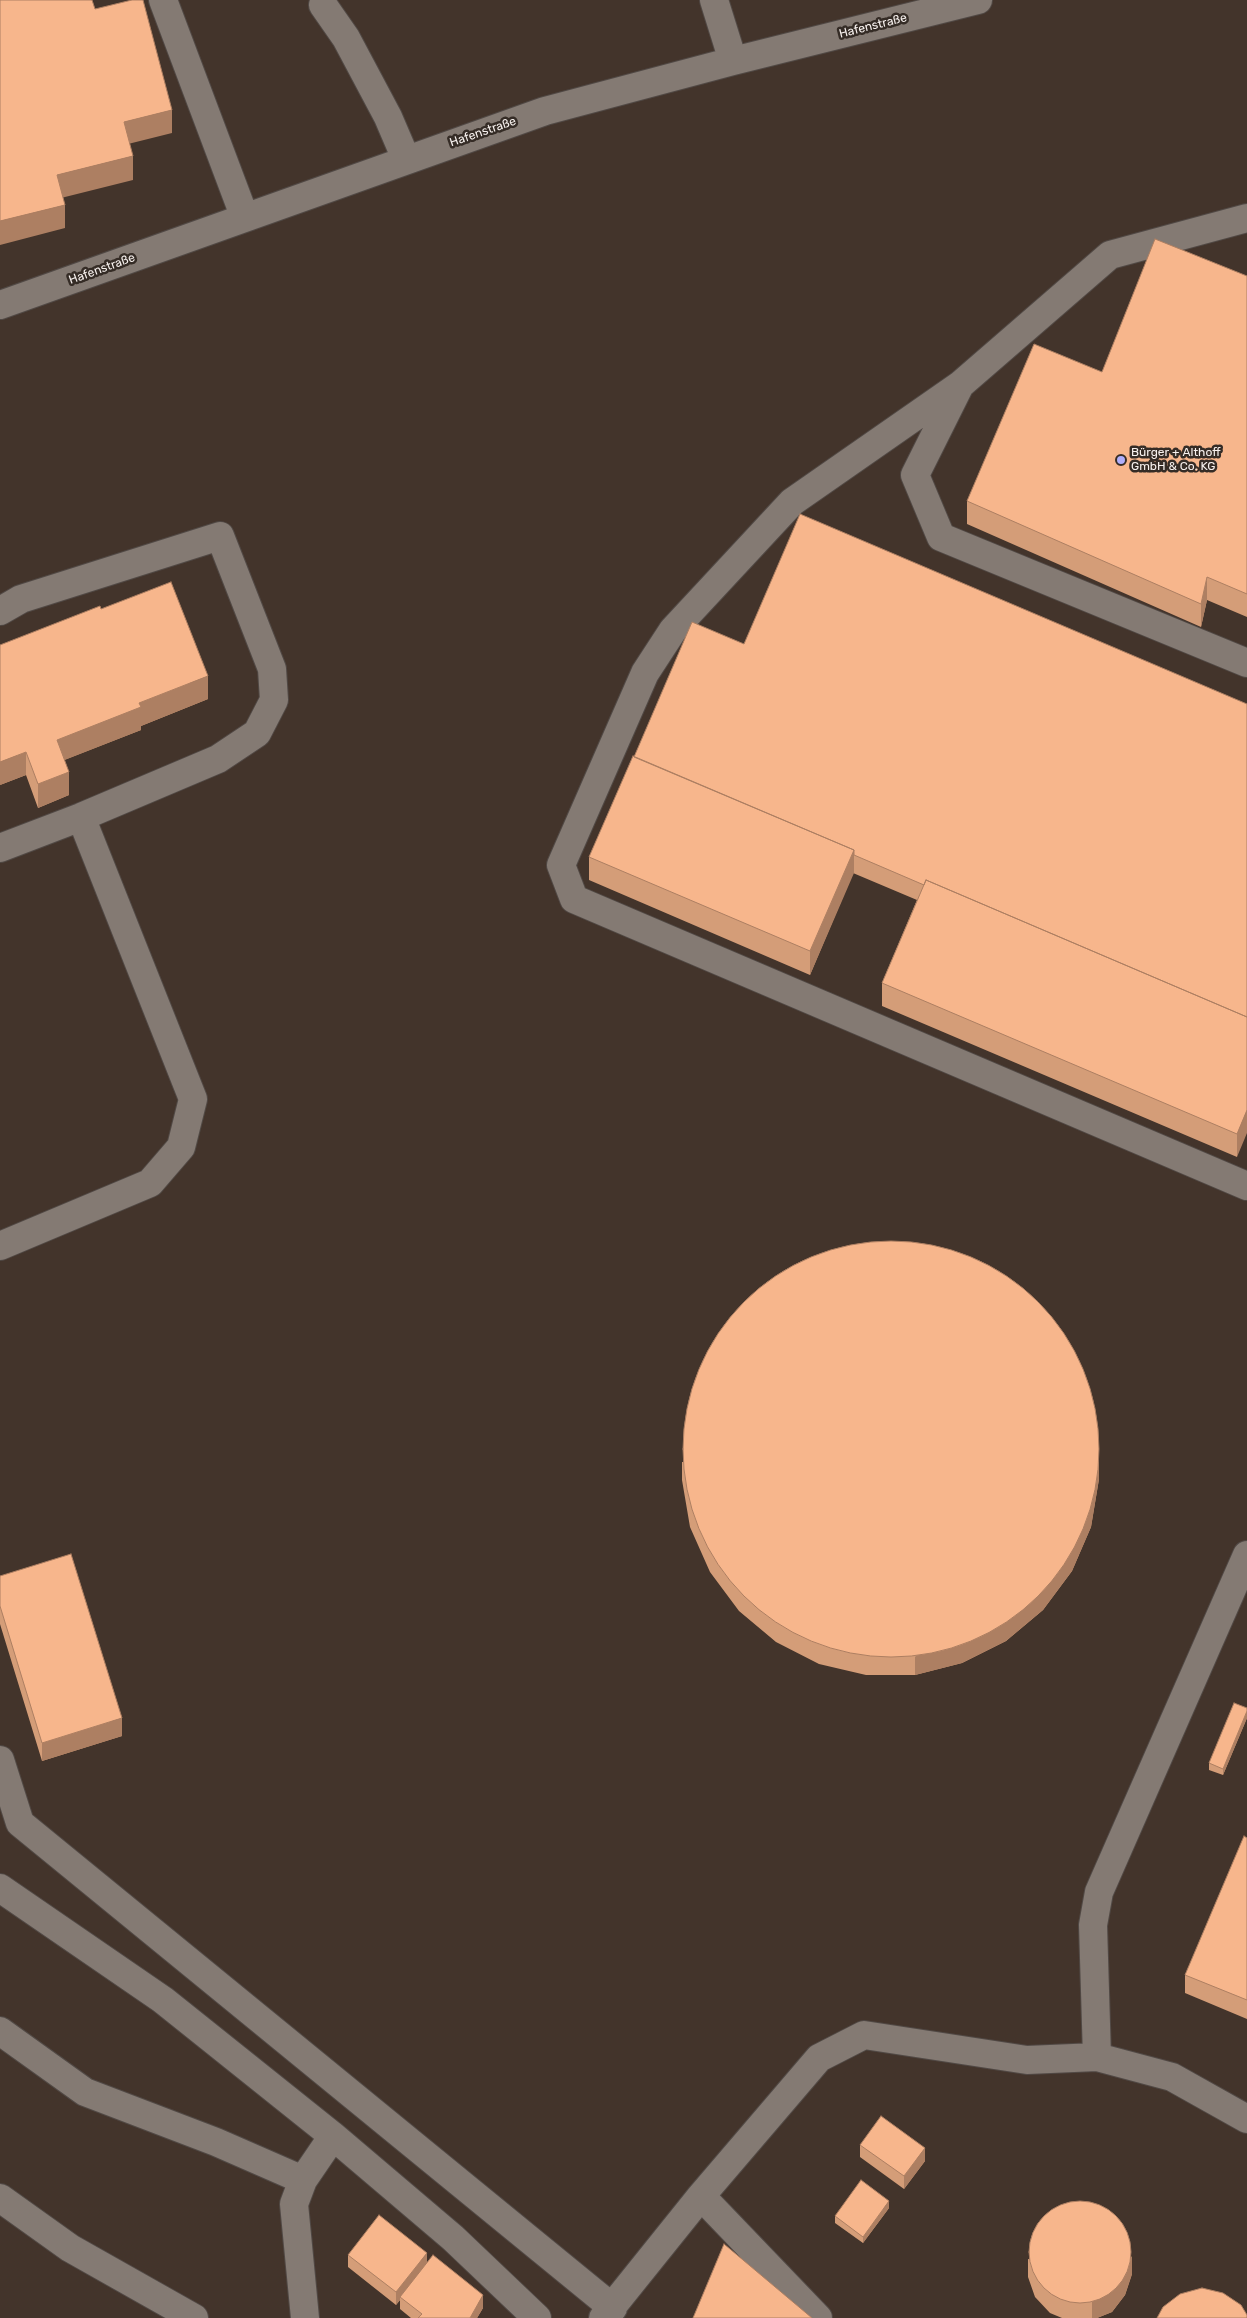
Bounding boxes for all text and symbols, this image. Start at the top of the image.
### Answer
street label: Hafenstraße [838,11,908,41]
street label: Hafenstraße [448,114,518,150]
street label: Hafenstraße [67,250,137,288]
place label: Bürger + Althoff GmbH & Co. KG [1131,446,1221,474]
marker: Bürger + Althoff GmbH & Co. KG [1115,454,1127,466]

